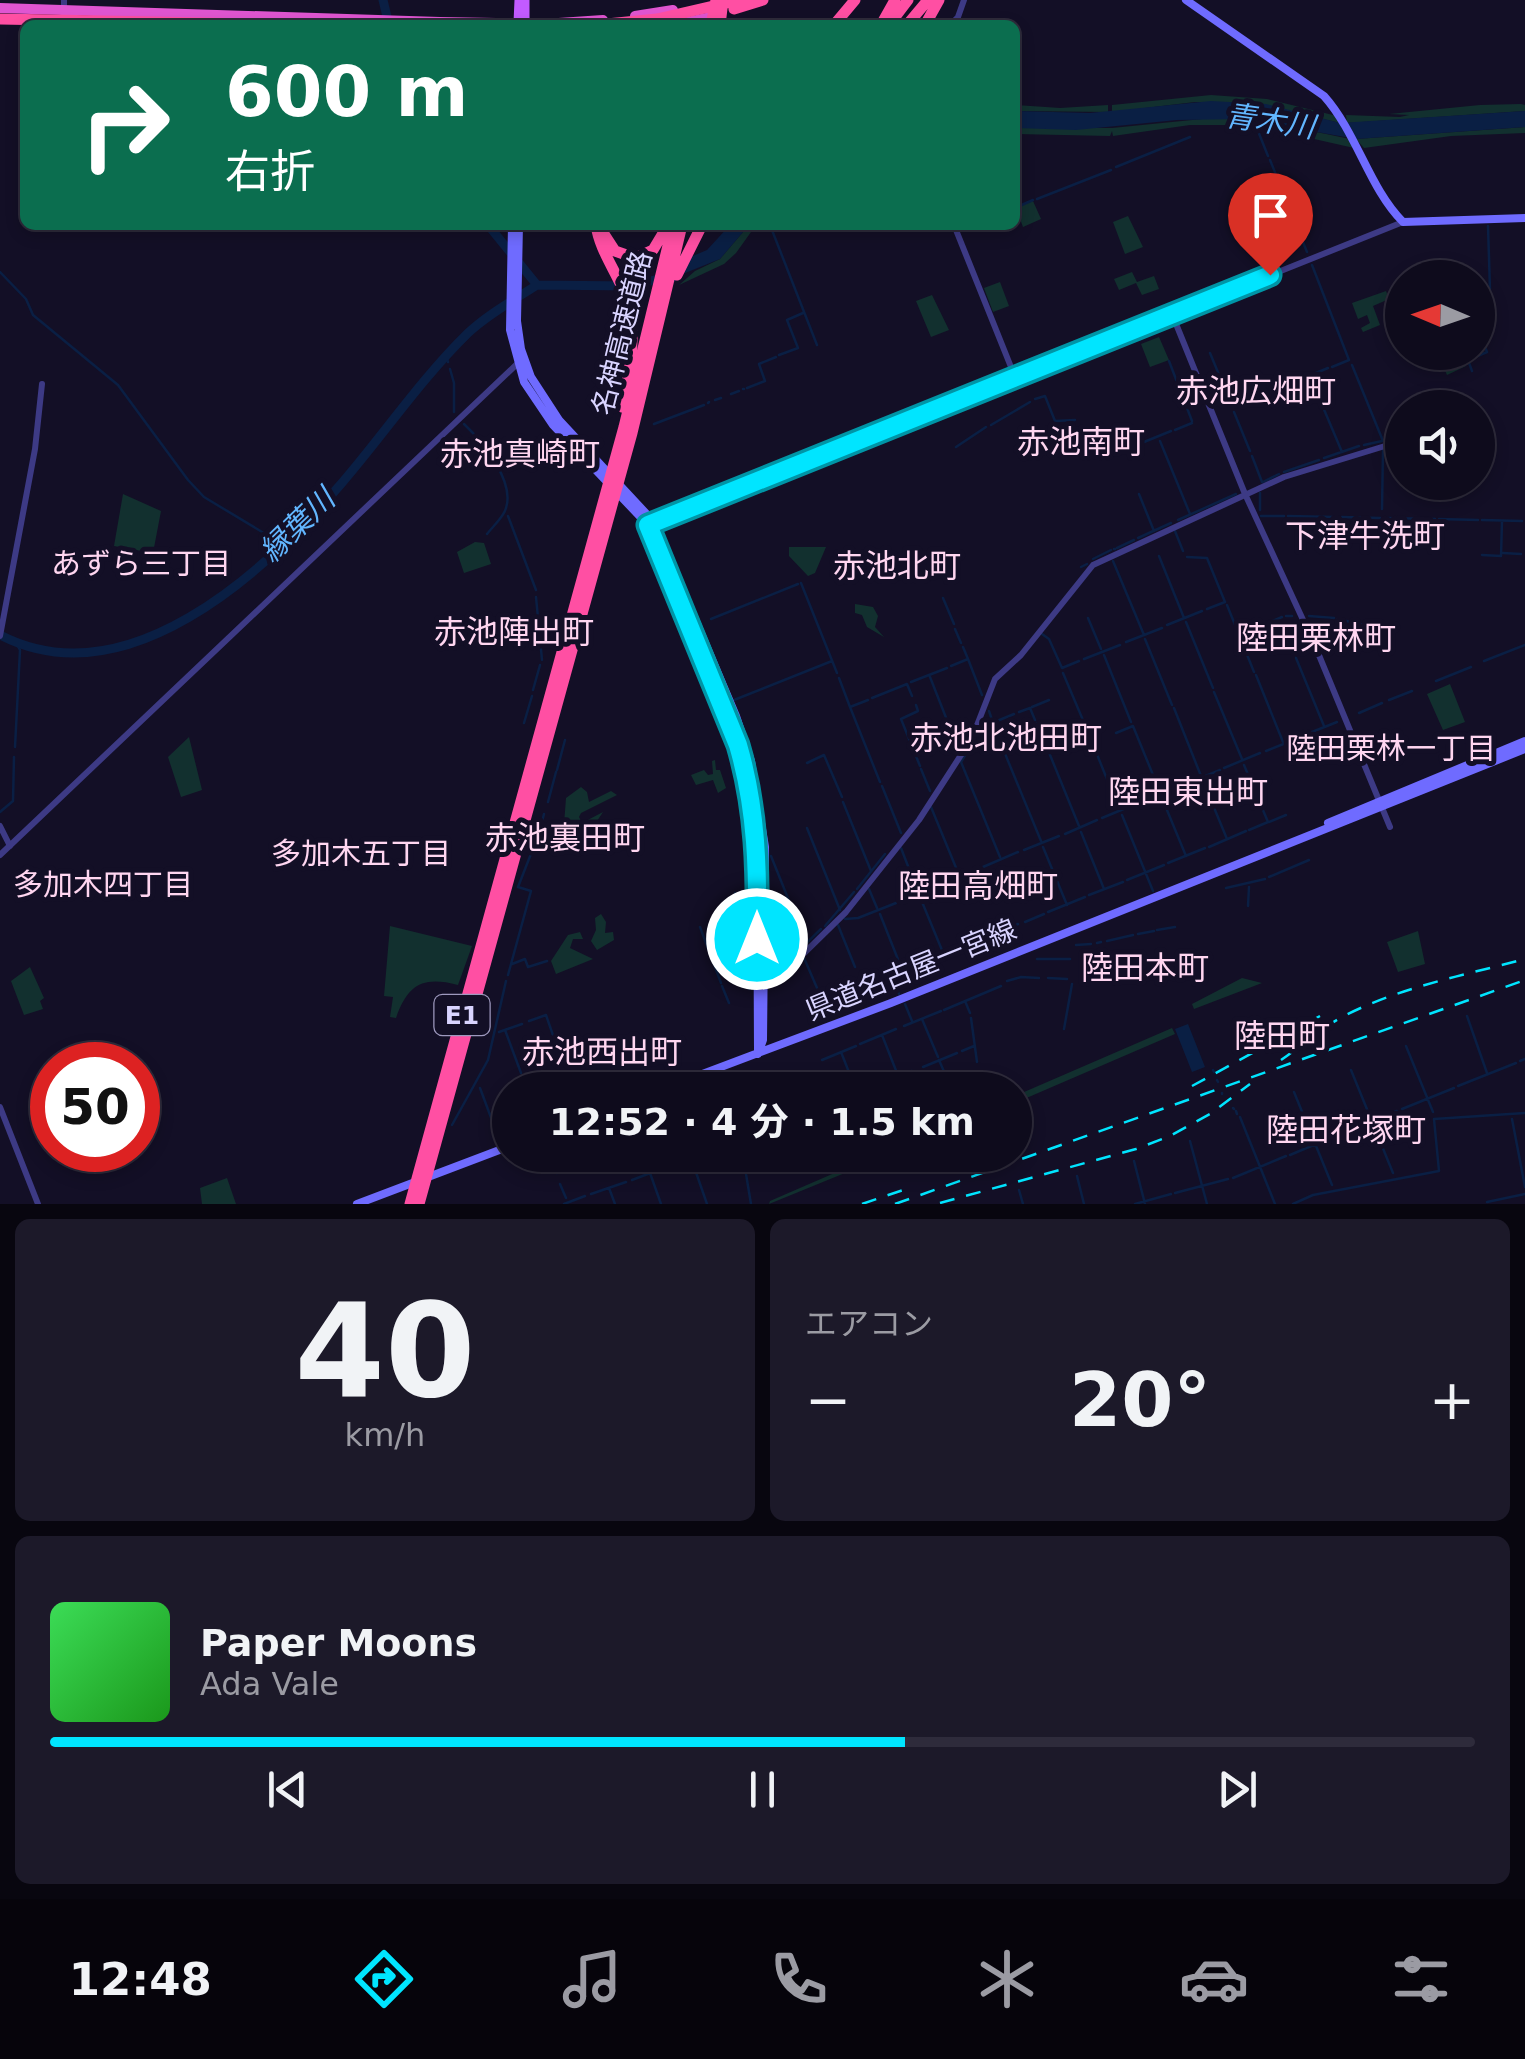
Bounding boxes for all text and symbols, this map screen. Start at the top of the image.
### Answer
text: 600 m [225,51,468,133]
icon: right [60,60,190,190]
water label: 青木川 [1223,97,1320,145]
text: 右折 [225,145,315,198]
pin [1228,173,1313,276]
icon: arrive [1243,188,1298,243]
street label: 名神高速道路 [586,247,658,419]
north arrow [1385,260,1495,370]
map controls [1385,260,1495,500]
district label: 赤池広畑町 [1176,372,1336,410]
button: sound [1385,390,1495,500]
district label: 赤池南町 [1017,423,1145,461]
district label: 赤池真崎町 [440,435,600,473]
water label: 縁葉川 [252,479,344,569]
district label: 下津牛洗町 [1285,517,1445,555]
district label: あずら三丁目 [51,546,231,581]
district label: 赤池北町 [833,547,961,585]
district label: 赤池陣出町 [434,613,594,651]
district label: 陸田栗林町 [1236,619,1396,657]
district label: 赤池北池田町 [910,719,1102,757]
district label: 陸田栗林一丁目 [1286,731,1496,766]
district label: 陸田東出町 [1108,773,1268,811]
district label: 赤池裏田町 [485,819,645,857]
district label: 多加木五丁目 [271,836,451,871]
district label: 多加木四丁目 [13,867,193,902]
district label: 陸田高畑町 [898,867,1058,905]
position arrow [705,887,809,991]
street label: 県道名古屋一宮線 [801,913,1021,1027]
district label: 陸田本町 [1081,949,1209,987]
road number: E1 [434,995,490,1035]
district label: 陸田町 [1234,1017,1330,1055]
district label: 赤池西出町 [522,1033,682,1071]
speed limit sign: 50 [30,1042,160,1172]
text: 12:52 · 4 分 · 1.5 km [549,1100,975,1144]
district label: 陸田花塚町 [1266,1111,1426,1149]
text: 40 [295,1275,475,1427]
text: エアコン [805,1305,933,1343]
text: 20° [1069,1356,1211,1444]
text: − [805,1368,851,1432]
text: + [1429,1368,1475,1432]
text: km/h [345,1416,425,1454]
text: Paper Moons [200,1621,477,1665]
text: Ada Vale [200,1665,339,1703]
icon: previous [260,1762,315,1817]
icon: pause [735,1762,790,1817]
icon: next [1210,1762,1265,1817]
icon: directions [349,1944,419,2014]
icon: music [557,1944,627,2014]
icon: phone [764,1944,834,2014]
icon: climate [972,1944,1042,2014]
icon: car [1179,1944,1249,2014]
icon: filters [1386,1944,1456,2014]
text: 12:48 [69,1953,212,2006]

